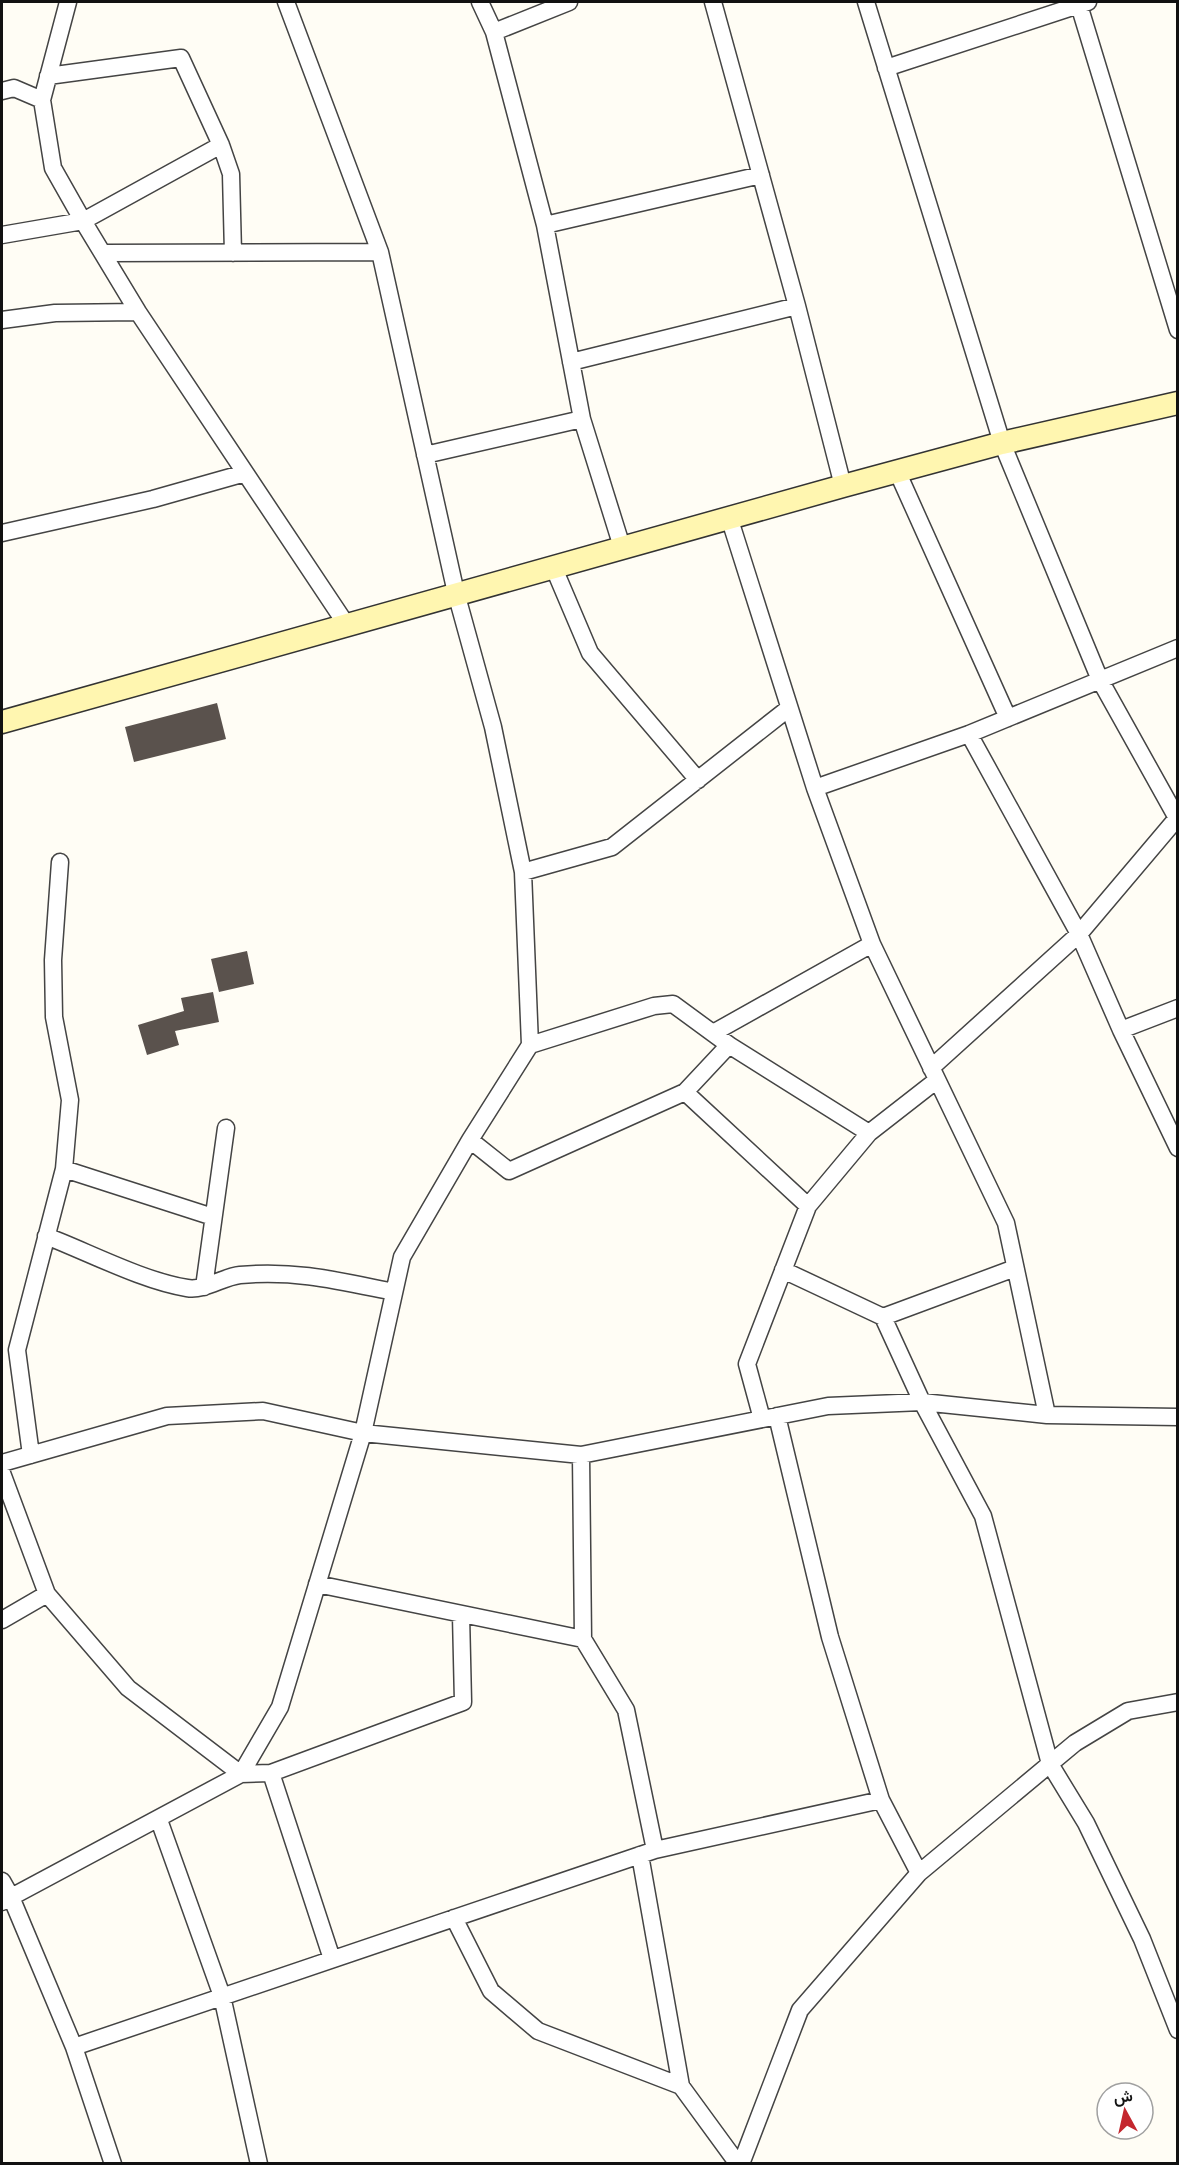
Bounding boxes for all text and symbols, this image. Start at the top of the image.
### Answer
north arrow [1095,2081,1155,2141]
text: ش [1112,2082,1134,2108]

